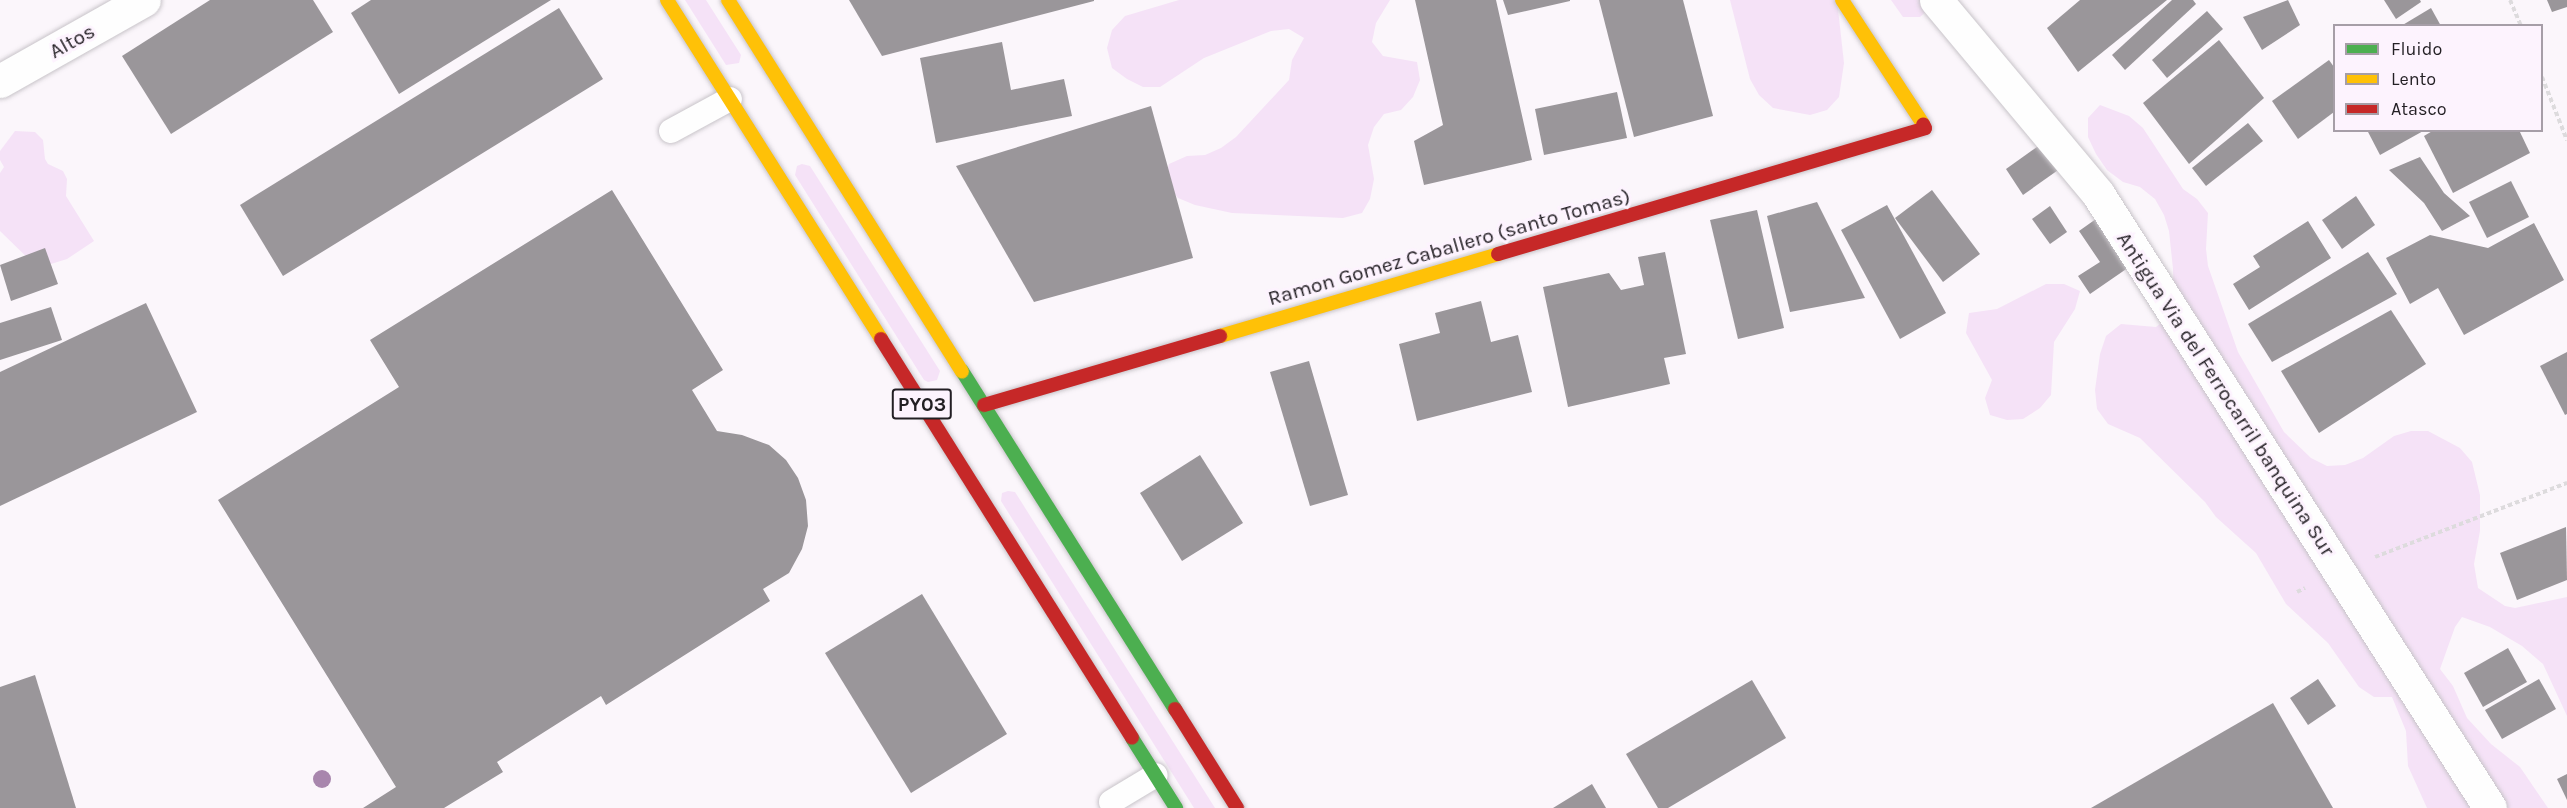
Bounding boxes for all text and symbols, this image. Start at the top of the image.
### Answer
street label: Altos [45,18,99,64]
legend [2333,24,2543,132]
text: Fluido [2391,38,2442,60]
text: Lento [2391,68,2436,90]
text: Atasco [2391,98,2447,120]
street label: Ramon Gomez Caballero (santo Tomas) [1265,183,1633,311]
street label: Antigua Via del Ferrocarril banquina Sur [2112,227,2340,561]
road number: PY03 [890,387,954,421]

